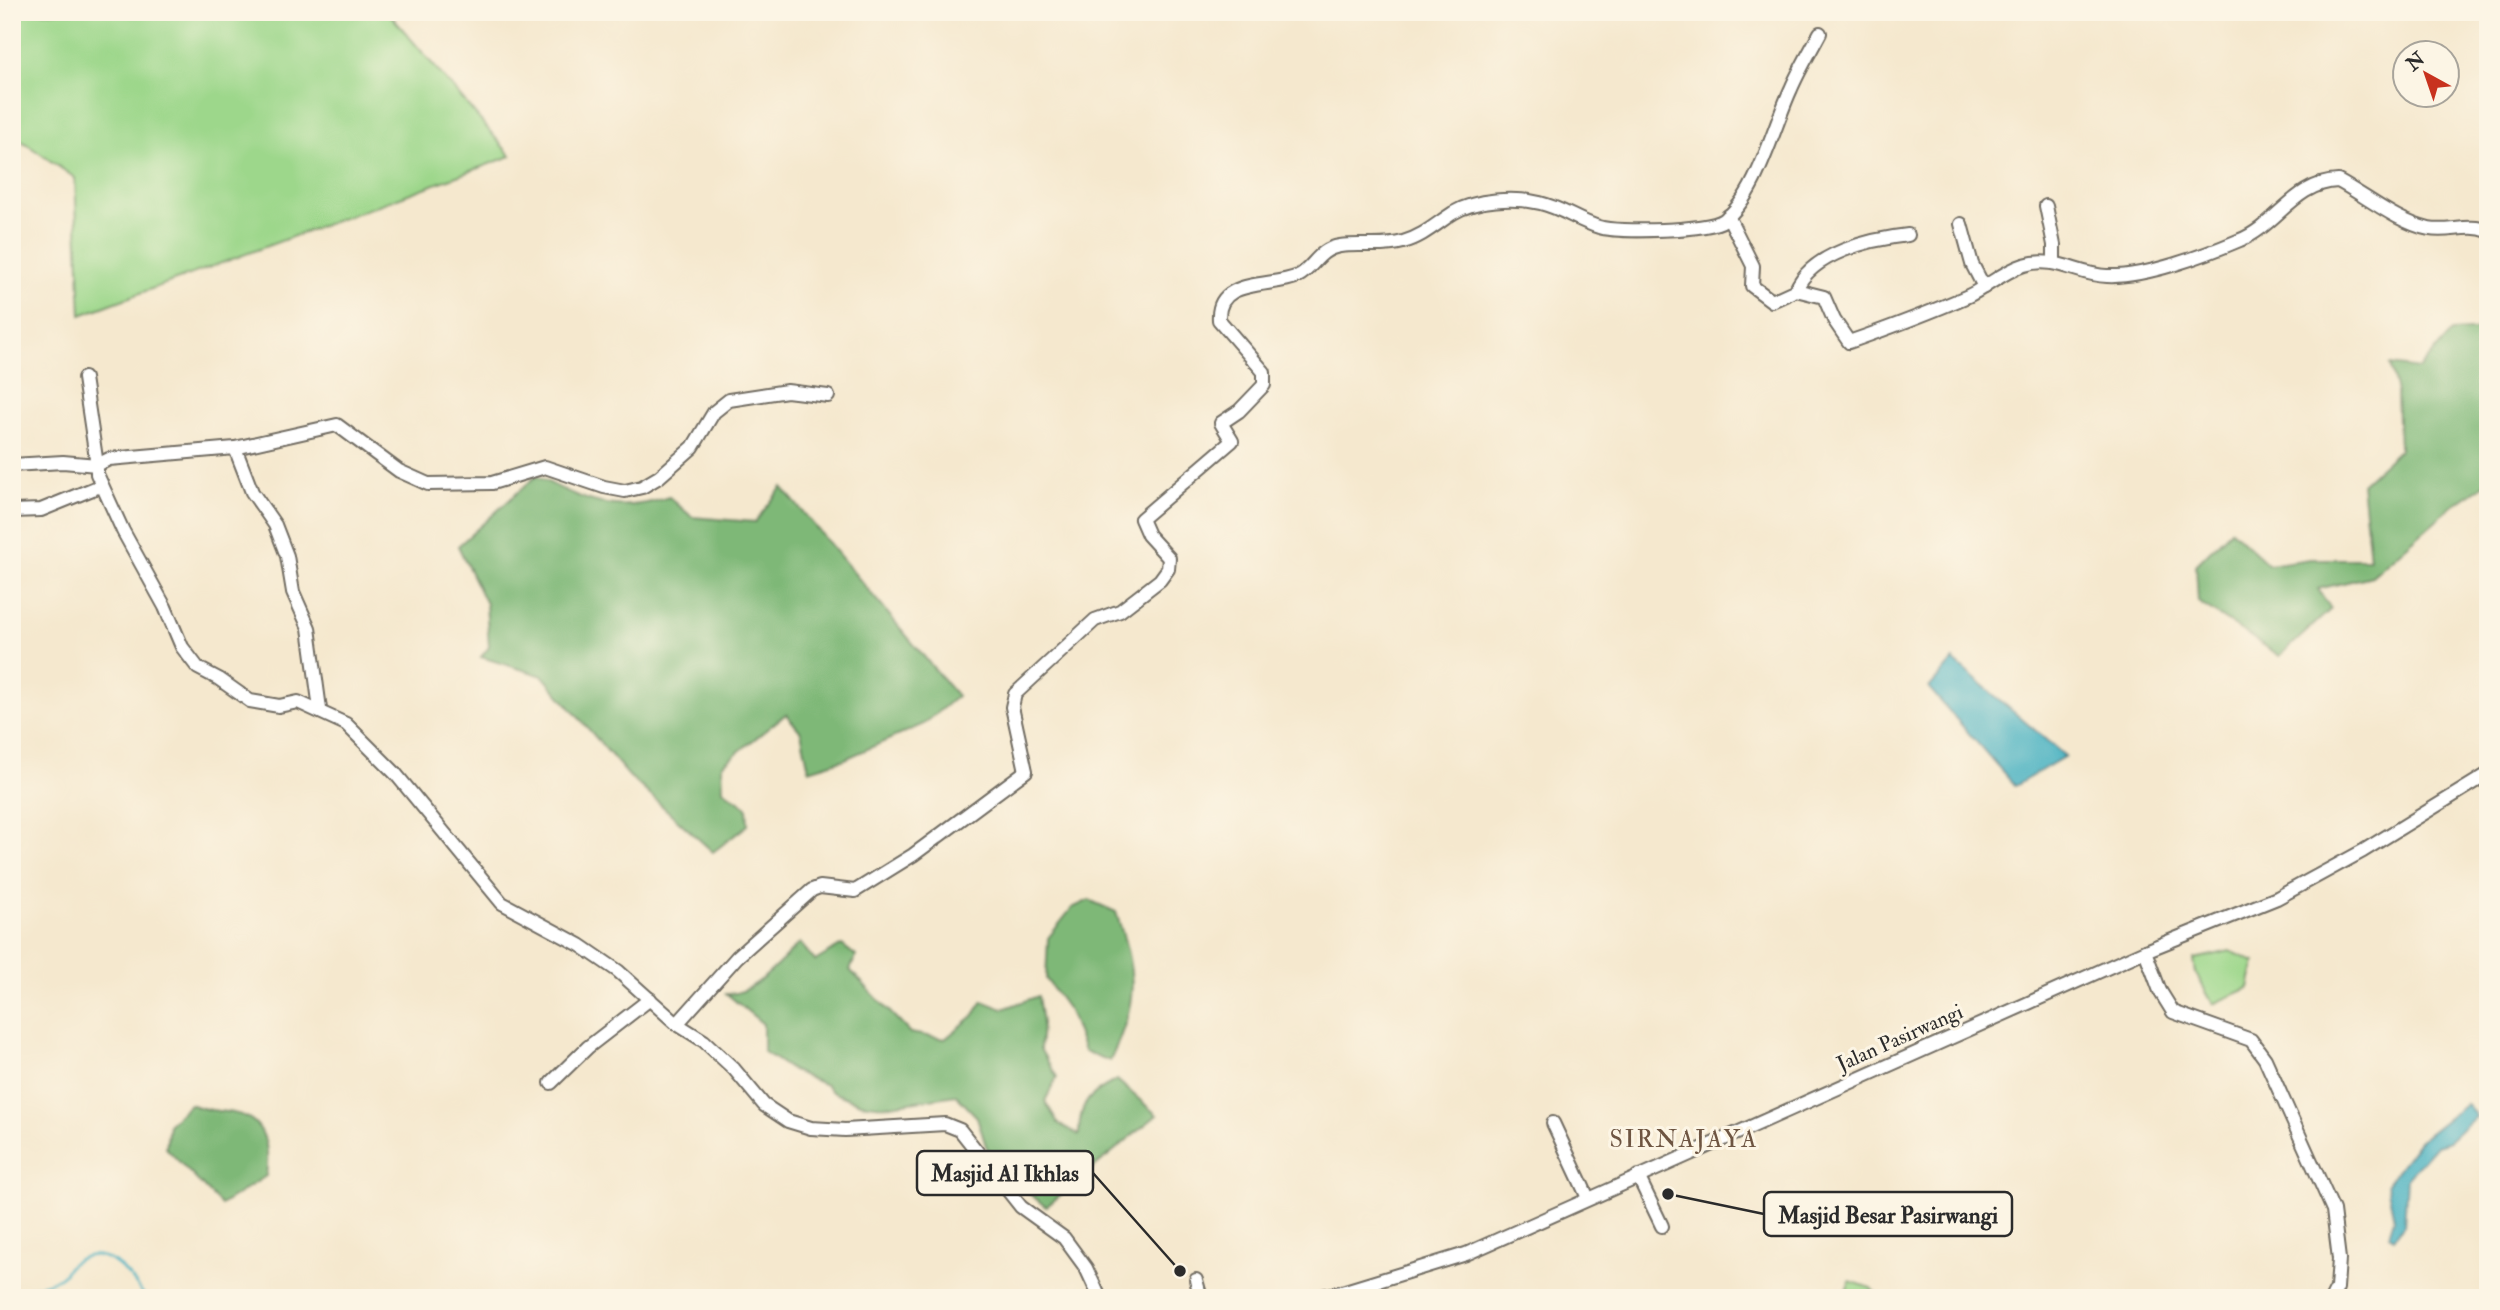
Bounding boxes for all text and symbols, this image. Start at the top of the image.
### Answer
north arrow [2392,38,2462,108]
text: N [2401,46,2431,77]
street label: Jalan Pasirwangi [1832,998,1968,1078]
district label: SIRNAJAYA [1609,1124,1759,1155]
callout: Masjid Al Ikhlas [917,1151,1093,1195]
text: Masjid Al Ikhlas [930,1159,1079,1188]
callout: Masjid Besar Pasirwangi [1764,1192,2012,1236]
text: Masjid Besar Pasirwangi [1777,1201,1998,1231]

